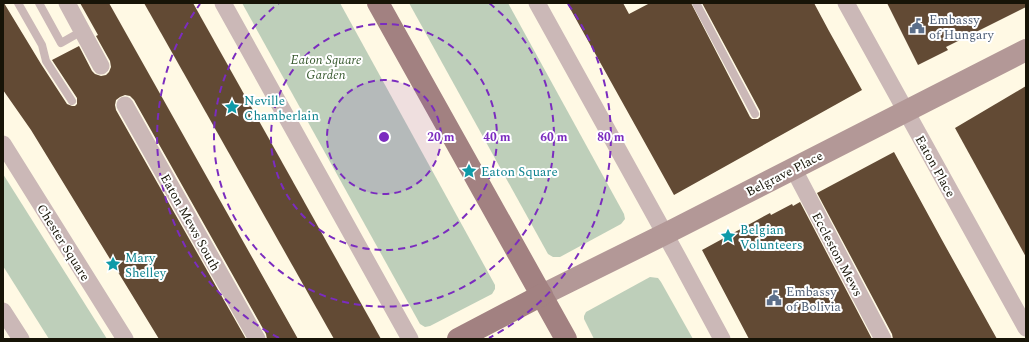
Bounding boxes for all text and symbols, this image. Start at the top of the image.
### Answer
place label: Embassy of Hungary [929,10,995,45]
public building icon: Embassy of Hungary [908,17,926,35]
park label: Eaton Square Garden [291,50,362,85]
place label: Neville Chamberlain [244,91,319,126]
place icon: Neville Chamberlain [223,98,241,116]
text: 20 m [427,128,455,147]
text: 40 m [483,128,511,147]
text: 60 m [540,128,568,147]
text: 80 m [597,128,625,147]
centre of rings [377,130,391,144]
street label: Eaton Place [910,132,960,201]
street label: Belgrave Place [742,146,827,202]
place icon: Eaton Square [460,162,478,180]
place label: Eaton Square [481,162,558,182]
street label: Eaton Mews South [155,170,225,275]
street label: Chester Square [31,200,95,285]
street label: Eccleston Mews [806,209,868,300]
place label: Belgian Volunteers [740,220,803,255]
place icon: Belgian Volunteers [719,227,737,245]
place label: Mary Shelley [125,248,167,283]
place icon: Mary Shelley [104,255,122,273]
place label: Embassy of Bolivia [786,282,842,317]
public building icon: Embassy of Bolivia [765,289,783,307]

